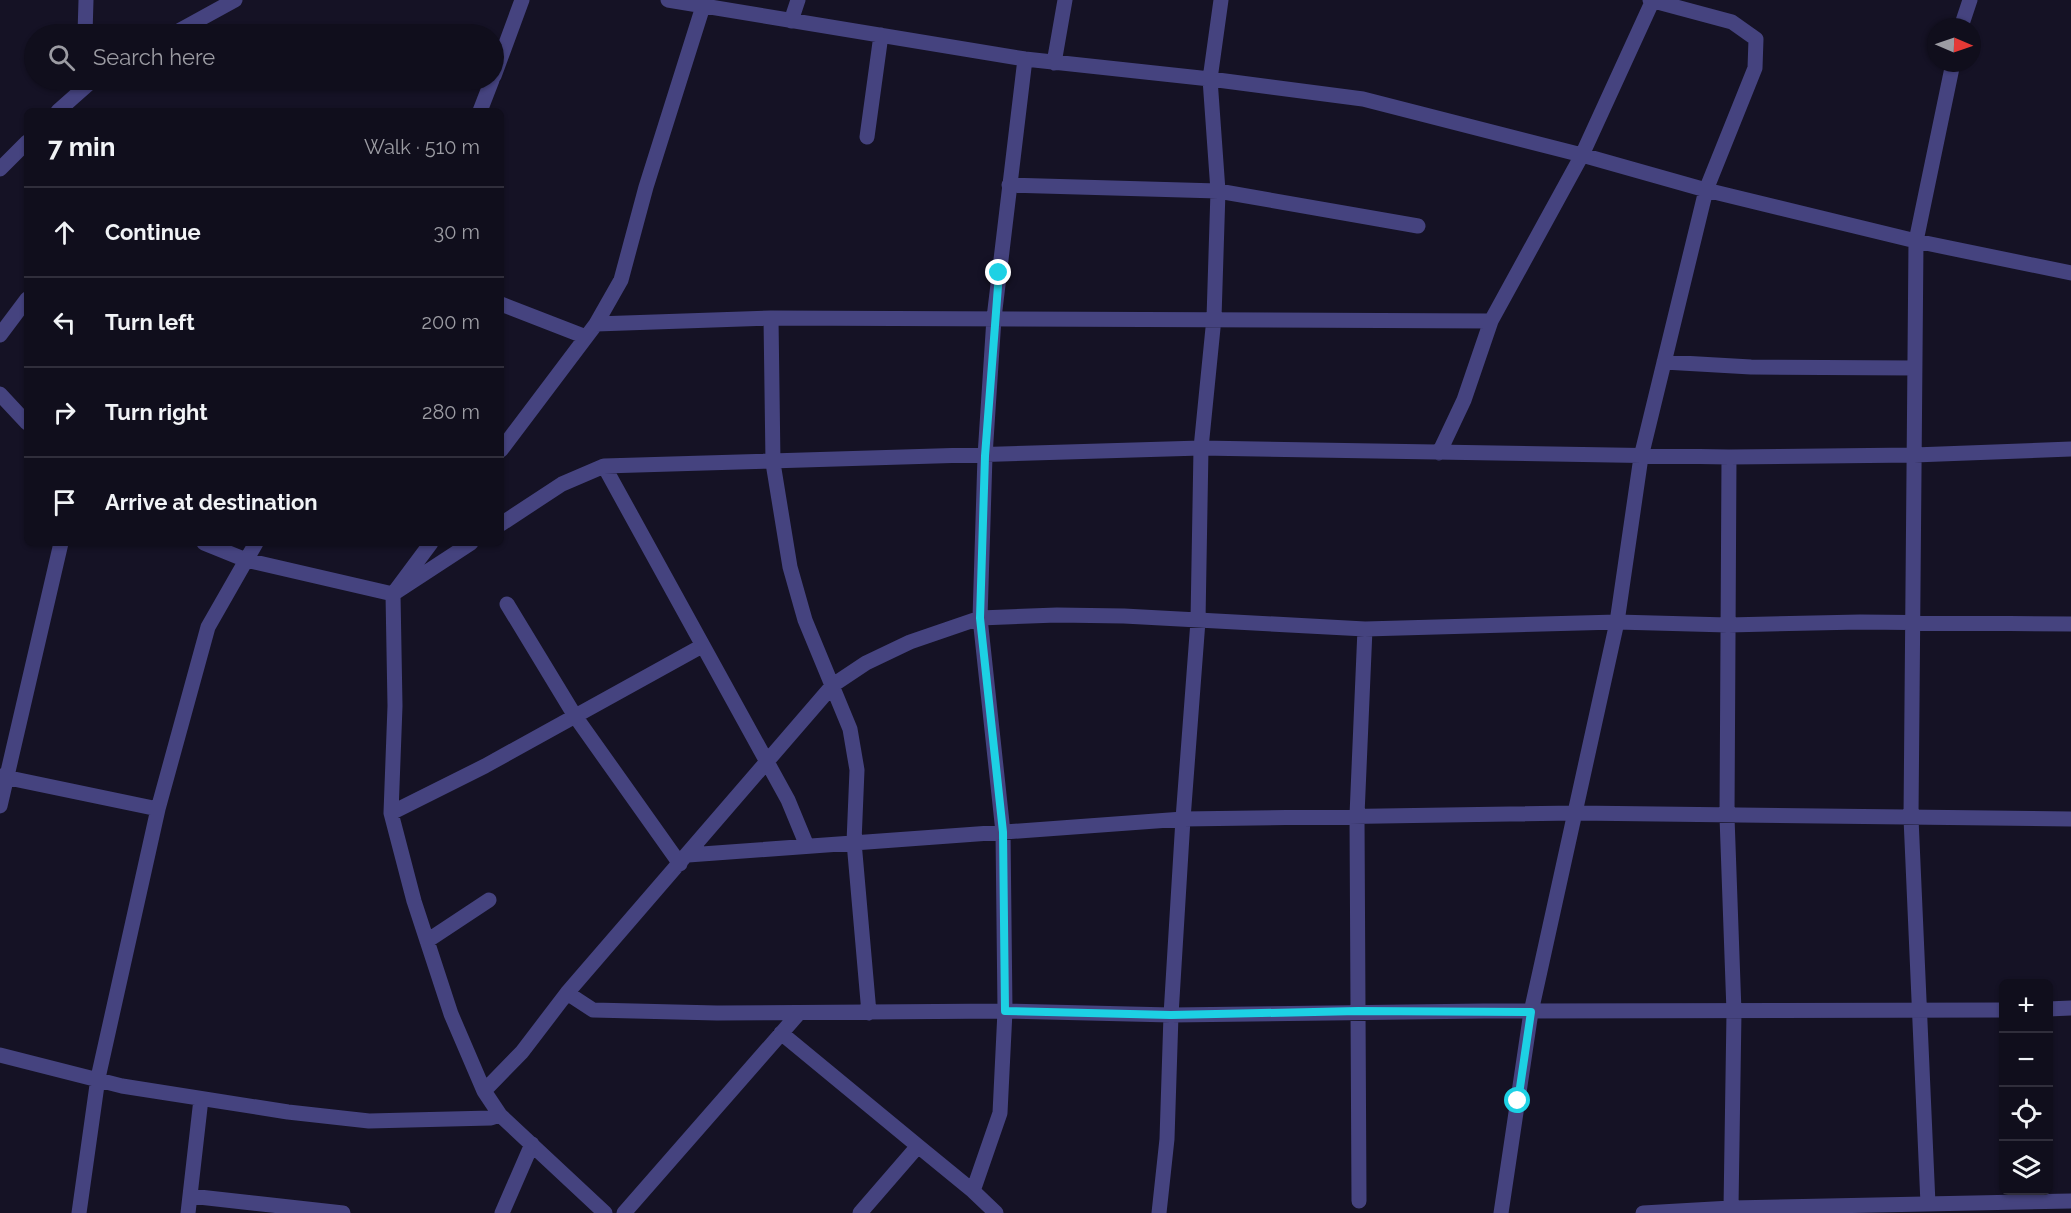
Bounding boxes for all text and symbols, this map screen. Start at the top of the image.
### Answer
north arrow [1927,18,1981,72]
search box [24,24,504,90]
icon: search [45,41,78,74]
text: Search here [93,44,215,70]
text: 7 min [48,132,115,162]
text: Walk · 510 m [364,135,480,159]
icon: ahead [48,216,81,249]
text: Continue [105,219,201,245]
text: 30 m [434,220,480,244]
route end [985,259,1011,285]
icon: left [48,306,81,339]
text: Turn left [105,309,195,335]
text: 200 m [422,310,480,334]
icon: right [48,396,81,429]
text: Turn right [105,399,208,425]
text: 280 m [422,400,480,424]
icon: arrive [48,486,81,519]
text: Arrive at destination [105,489,318,515]
map controls [1999,979,2053,1195]
button: + [1999,979,2053,1033]
button: − [1999,1033,2053,1087]
route start [1504,1087,1530,1113]
button: locate [1999,1087,2053,1141]
button: layers [1999,1141,2053,1195]

